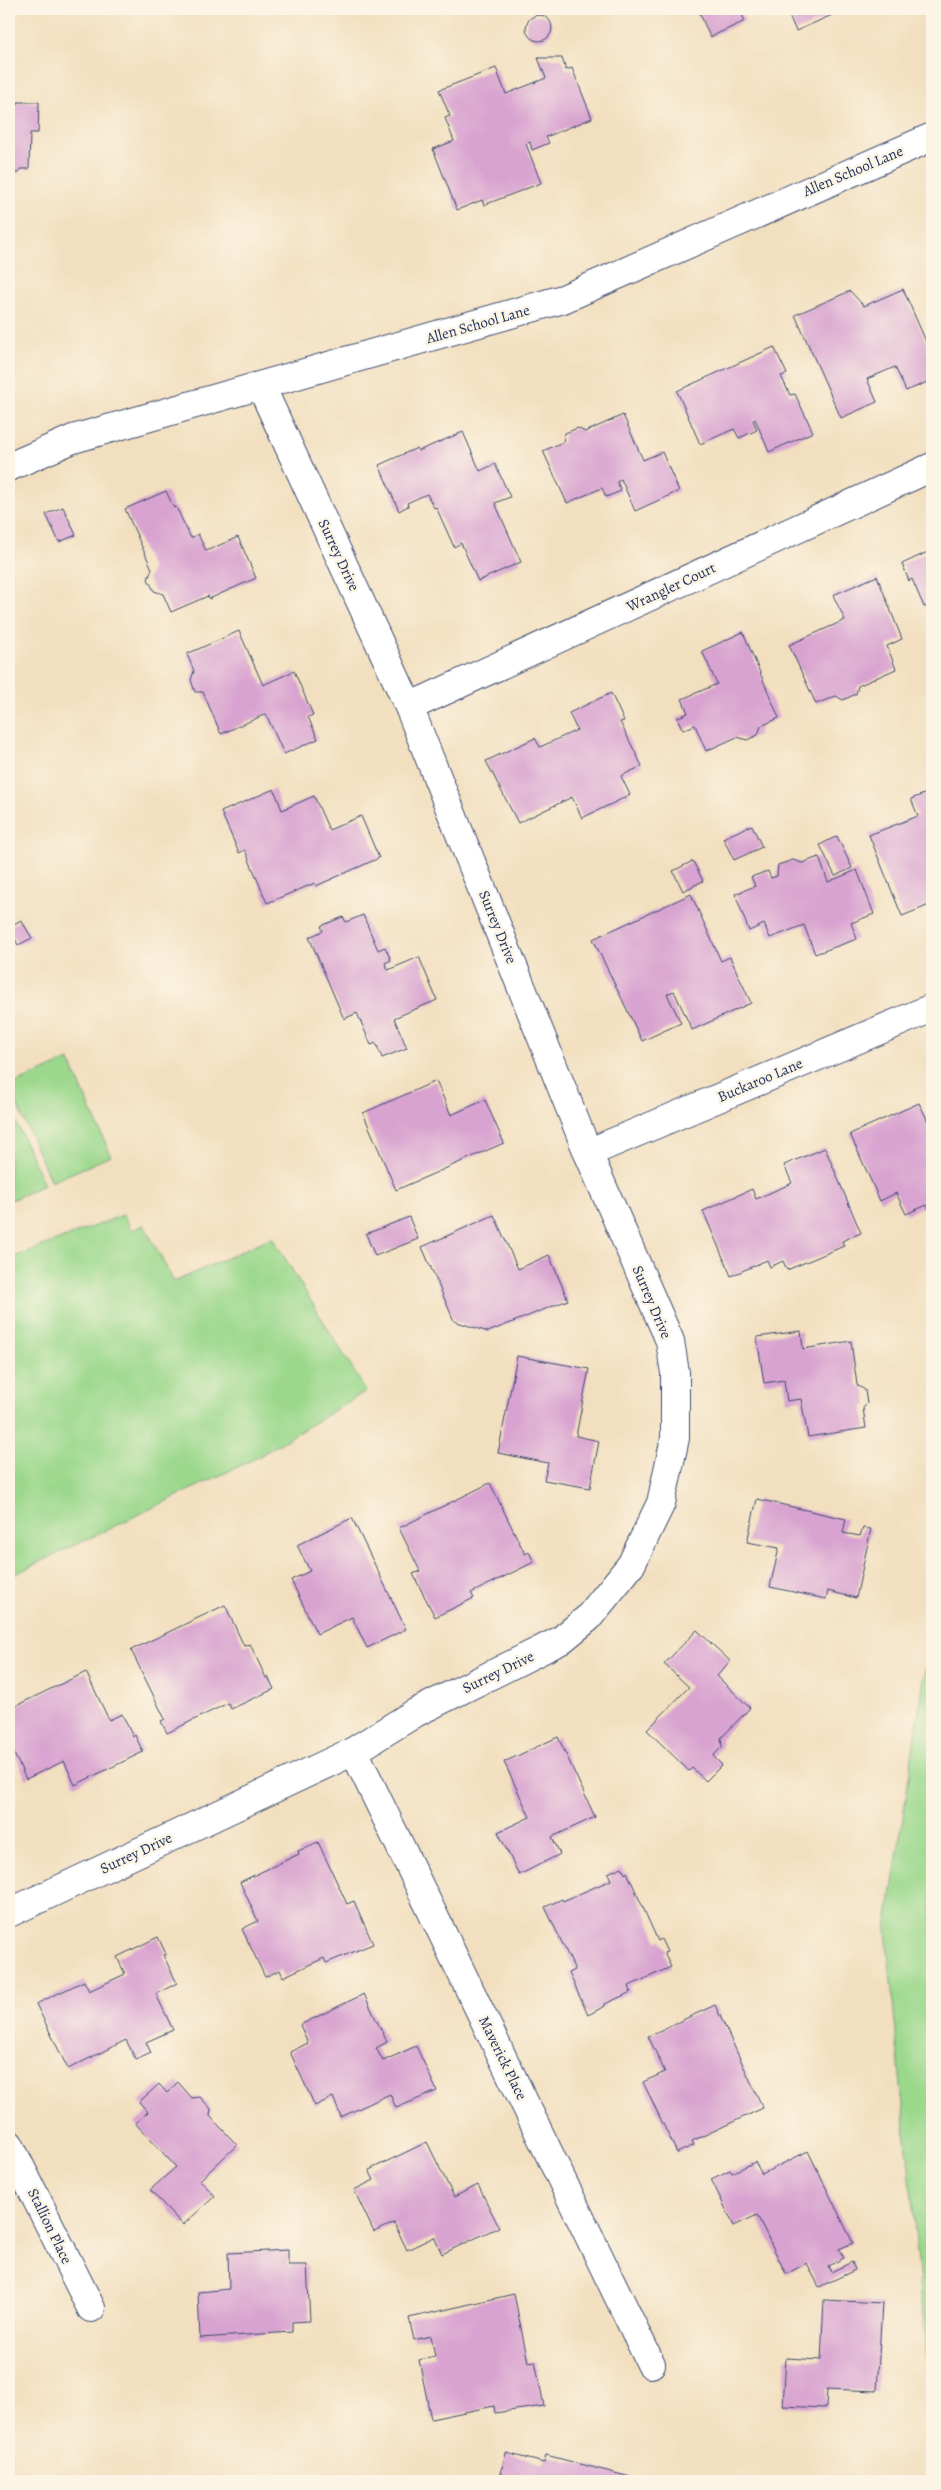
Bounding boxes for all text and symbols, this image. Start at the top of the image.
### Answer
street label: Allen School Lane [799,141,906,201]
street label: Allen School Lane [423,300,532,349]
street label: Surrey Drive [314,516,365,595]
street label: Wrangler Court [622,558,719,617]
street label: Surrey Drive [474,887,522,967]
street label: Buckaroo Lane [714,1053,806,1107]
street label: Surrey Drive [628,1262,676,1342]
street label: Surrey Drive [459,1646,537,1698]
street label: Surrey Drive [97,1827,176,1878]
street label: Maverick Place [474,2013,532,2104]
street label: Stallion Place [23,2185,77,2267]

